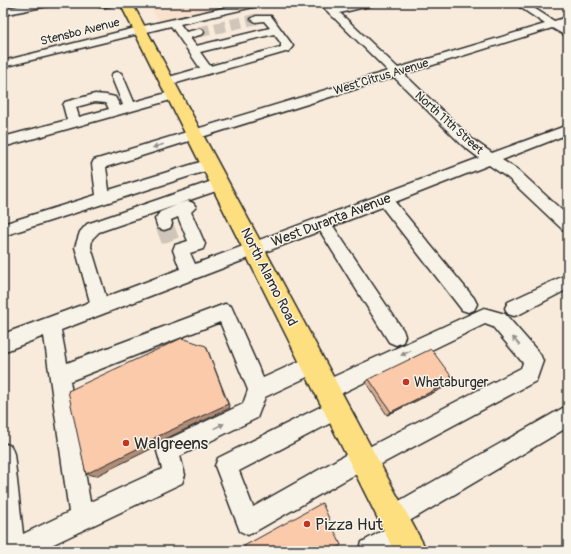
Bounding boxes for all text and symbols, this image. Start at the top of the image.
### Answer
street label: Stensbo Avenue [39,15,121,49]
street label: West Citrus Avenue [332,55,430,99]
street label: North 11th Street [412,88,486,158]
one-way arrow [151,143,163,149]
street label: West Duranta Avenue [269,189,393,251]
street label: North Alamo Road [237,225,301,329]
one-way arrow [512,336,521,347]
one-way arrow [400,350,411,356]
place label: Whataburger [414,374,489,391]
marker: Whataburger [401,377,411,387]
one-way arrow [213,423,224,429]
place label: Walgreens [134,433,208,454]
marker: Walgreens [121,438,131,448]
place label: Pizza Hut [315,514,383,535]
marker: Pizza Hut [302,519,312,529]

